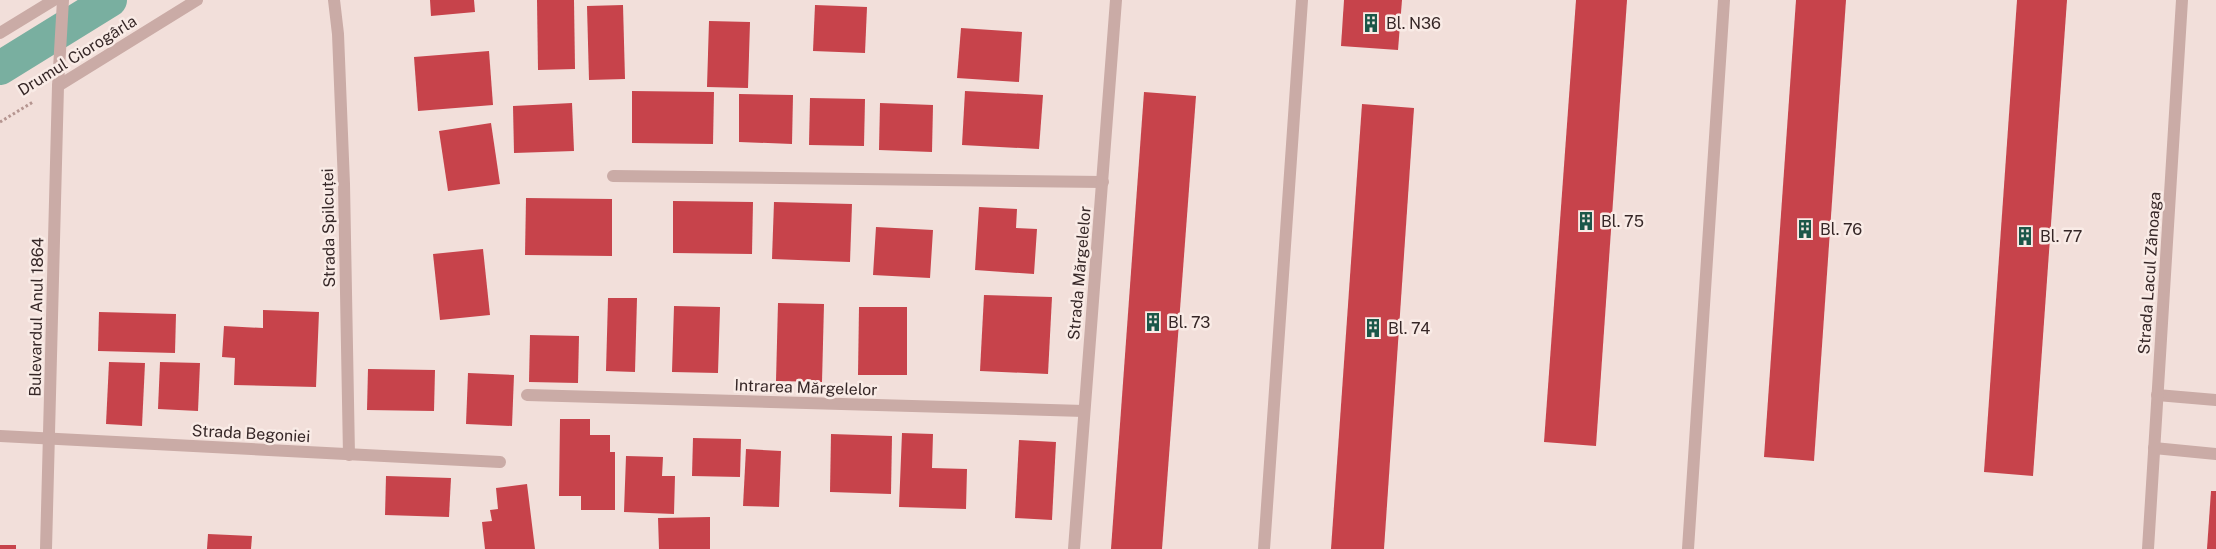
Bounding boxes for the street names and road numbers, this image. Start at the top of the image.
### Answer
street label: Drumul Ciorogârla [14,11,140,100]
street label: Strada Spilcuței [318,168,339,288]
street label: Strada Lacul Zănoaga [2134,191,2165,355]
street label: Strada Mărgelelor [1064,205,1095,341]
street label: Bulevardul Anul 1864 [26,237,47,397]
street label: Intrarea Mărgelelor [734,376,878,399]
street label: Strada Begoniei [191,421,311,446]

